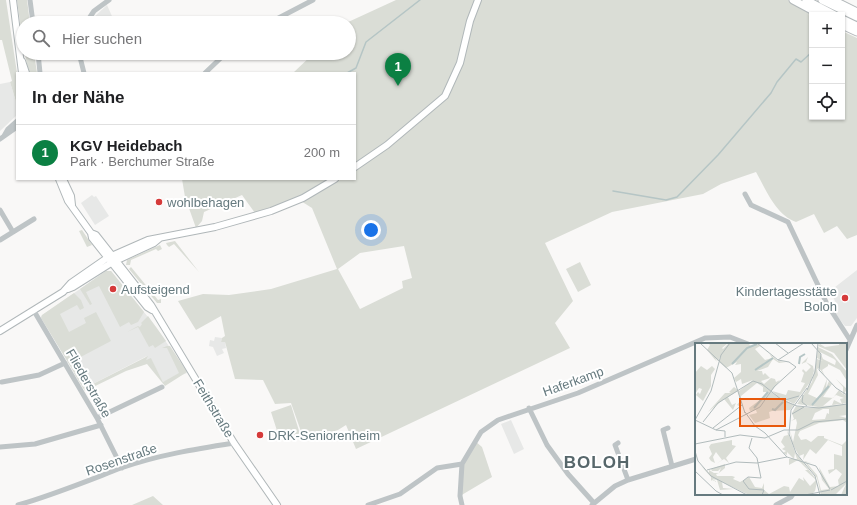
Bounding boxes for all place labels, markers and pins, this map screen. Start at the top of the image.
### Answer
pin: 1 [385,53,411,86]
place label: wohlbehagen [166,195,244,210]
marker: wohlbehagen [154,197,164,207]
place label: Aufsteigend [121,282,190,297]
marker: Aufsteigend [108,284,118,294]
place label: Kindertagesstätte Boloh [736,284,837,314]
marker: Kindertagesstätte Boloh [840,293,850,303]
place label: DRK-Seniorenheim [268,428,380,443]
marker: DRK-Seniorenheim [255,430,265,440]

